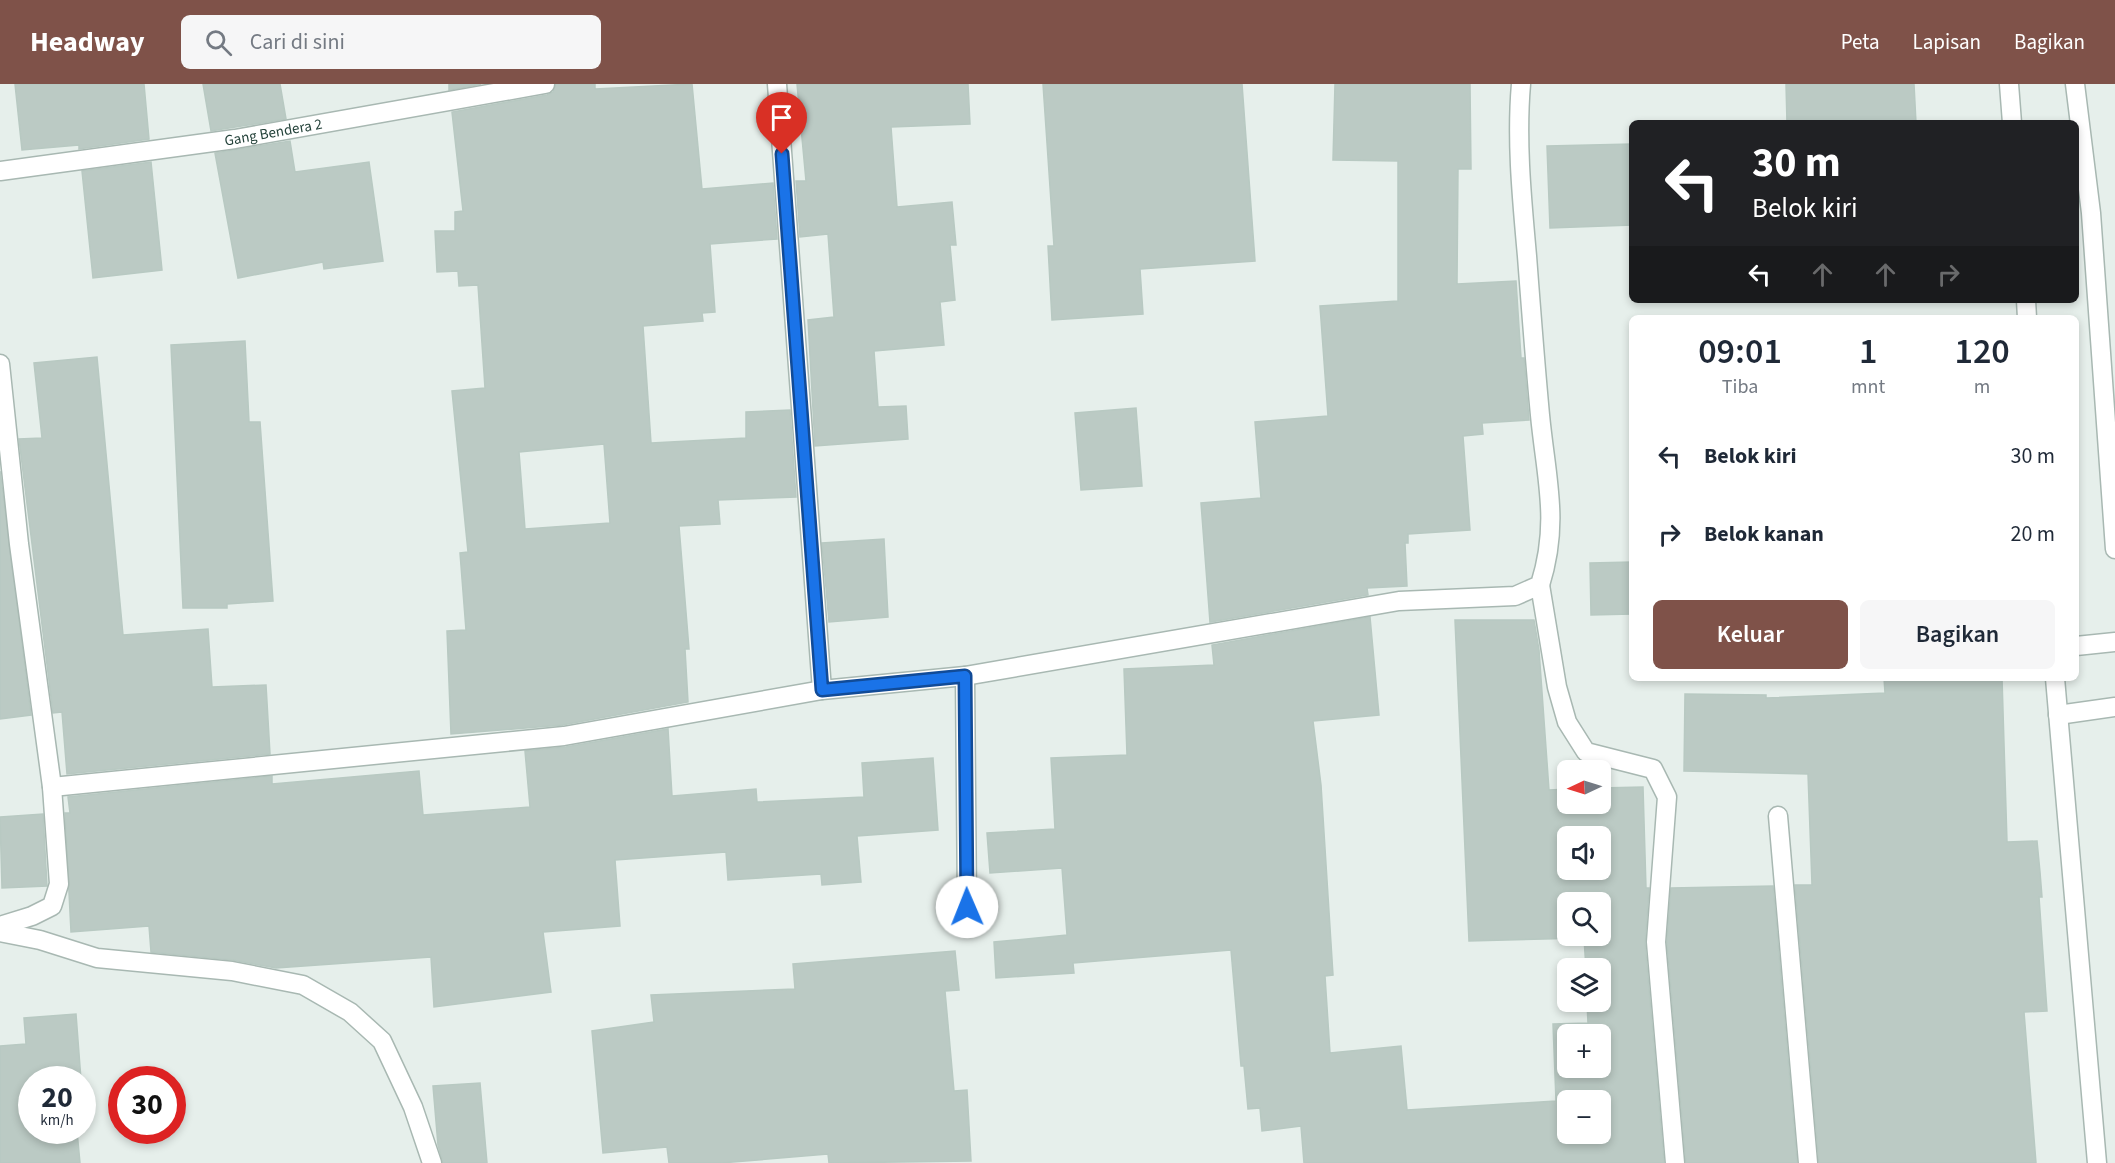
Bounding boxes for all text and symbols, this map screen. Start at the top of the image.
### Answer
search box [181,15,601,69]
text: Headway [30,22,145,62]
icon: search [202,26,235,59]
text: Cari di sini [250,26,345,58]
text: Peta [1841,27,1880,57]
text: Lapisan [1913,27,1981,57]
text: Bagikan [2014,27,2085,57]
pin [756,92,807,154]
icon: arrive [765,101,798,134]
street label: Gang Bendera 2 [223,114,324,151]
text: 30 m [1752,133,1841,193]
icon: left [1653,144,1731,222]
text: Belok kiri [1752,189,1858,228]
icon: left [1743,258,1776,291]
icon: ahead [1806,258,1839,291]
icon: ahead [1869,258,1902,291]
icon: right [1932,258,1965,291]
text: 09:01 [1698,326,1782,377]
text: 1 [1859,326,1877,377]
text: 120 [1954,326,2010,377]
text: Tiba [1722,373,1758,401]
text: mnt [1851,373,1885,401]
text: m [1974,373,1990,401]
icon: left [1653,440,1686,473]
text: Belok kiri [1704,440,1797,472]
text: 30 m [2010,440,2055,472]
icon: right [1653,518,1686,551]
text: Belok kanan [1704,518,1824,550]
text: 20 m [2010,518,2055,550]
button: Keluar [1653,600,1848,669]
button: Bagikan [1860,600,2055,669]
north arrow [1557,760,1611,814]
map controls [1557,760,1611,1144]
button: sound [1557,826,1611,880]
position arrow [935,875,999,939]
button: search [1557,892,1611,946]
button: layers [1557,958,1611,1012]
button: + [1557,1024,1611,1078]
speed limit sign: 30 [108,1066,186,1144]
text: 20 [41,1076,73,1119]
button: − [1557,1090,1611,1144]
text: km/h [40,1110,74,1131]

